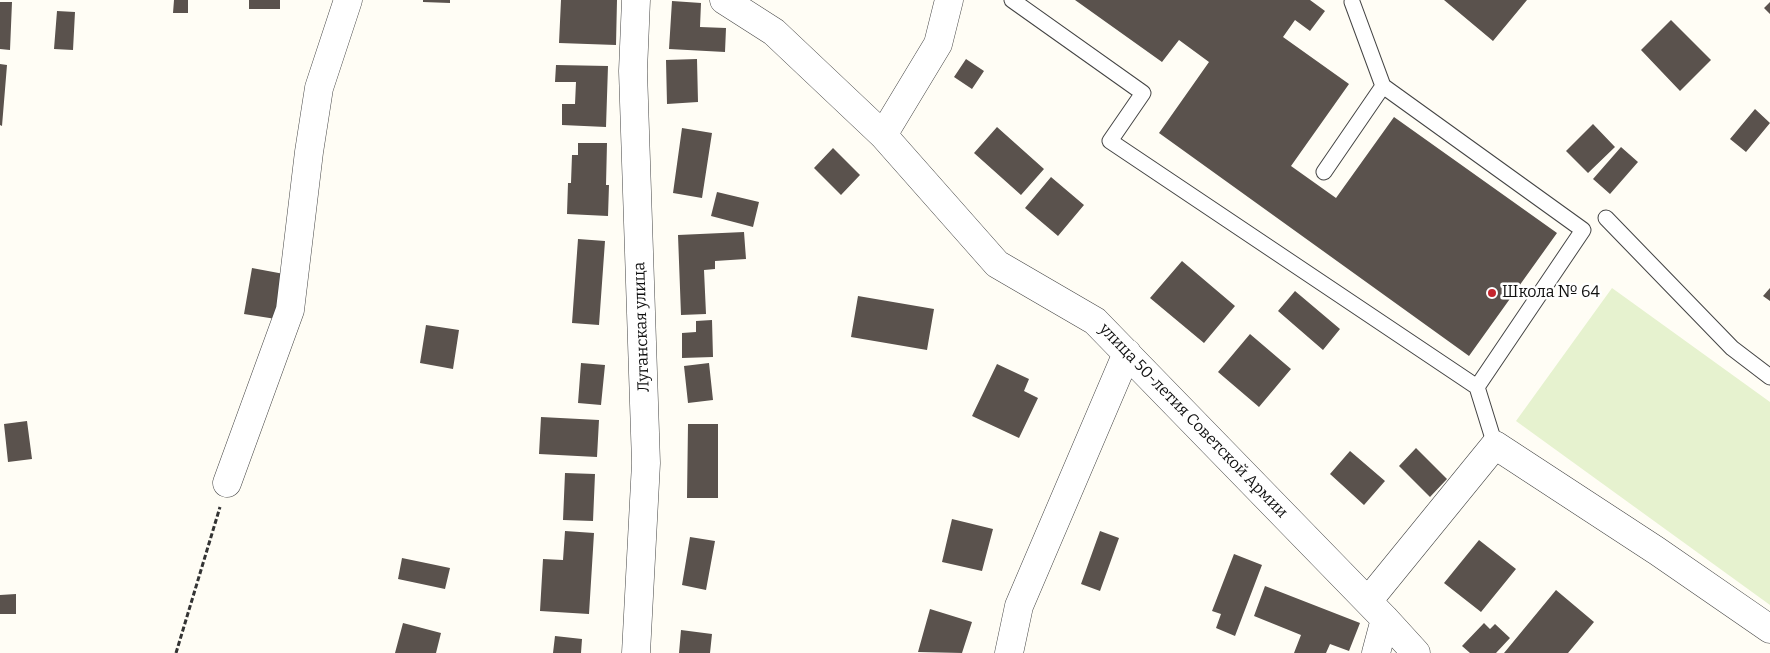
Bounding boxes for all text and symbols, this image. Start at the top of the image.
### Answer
street label: Луганская улица [630,261,654,393]
place label: Школа № 64 [1502,283,1600,303]
marker: Школа № 64 [1486,287,1498,299]
street label: улица 50-летия Советской Армии [1095,320,1291,522]

